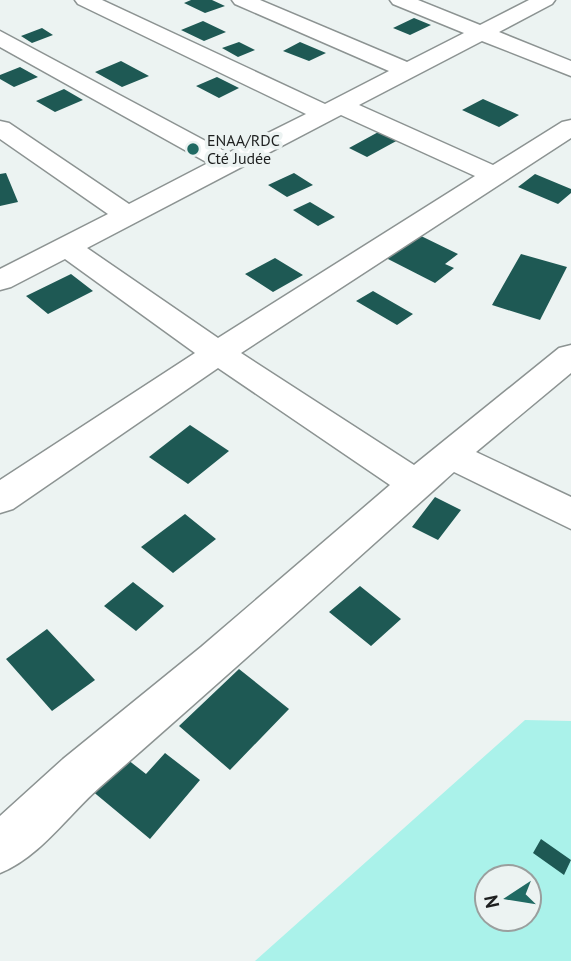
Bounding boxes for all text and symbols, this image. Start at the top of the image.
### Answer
place label: ENAA/RDC Cté Judée [207,130,280,168]
marker: ENAA/RDC Cté Judée [185,141,201,157]
north arrow [473,863,543,933]
text: N [478,893,504,910]

